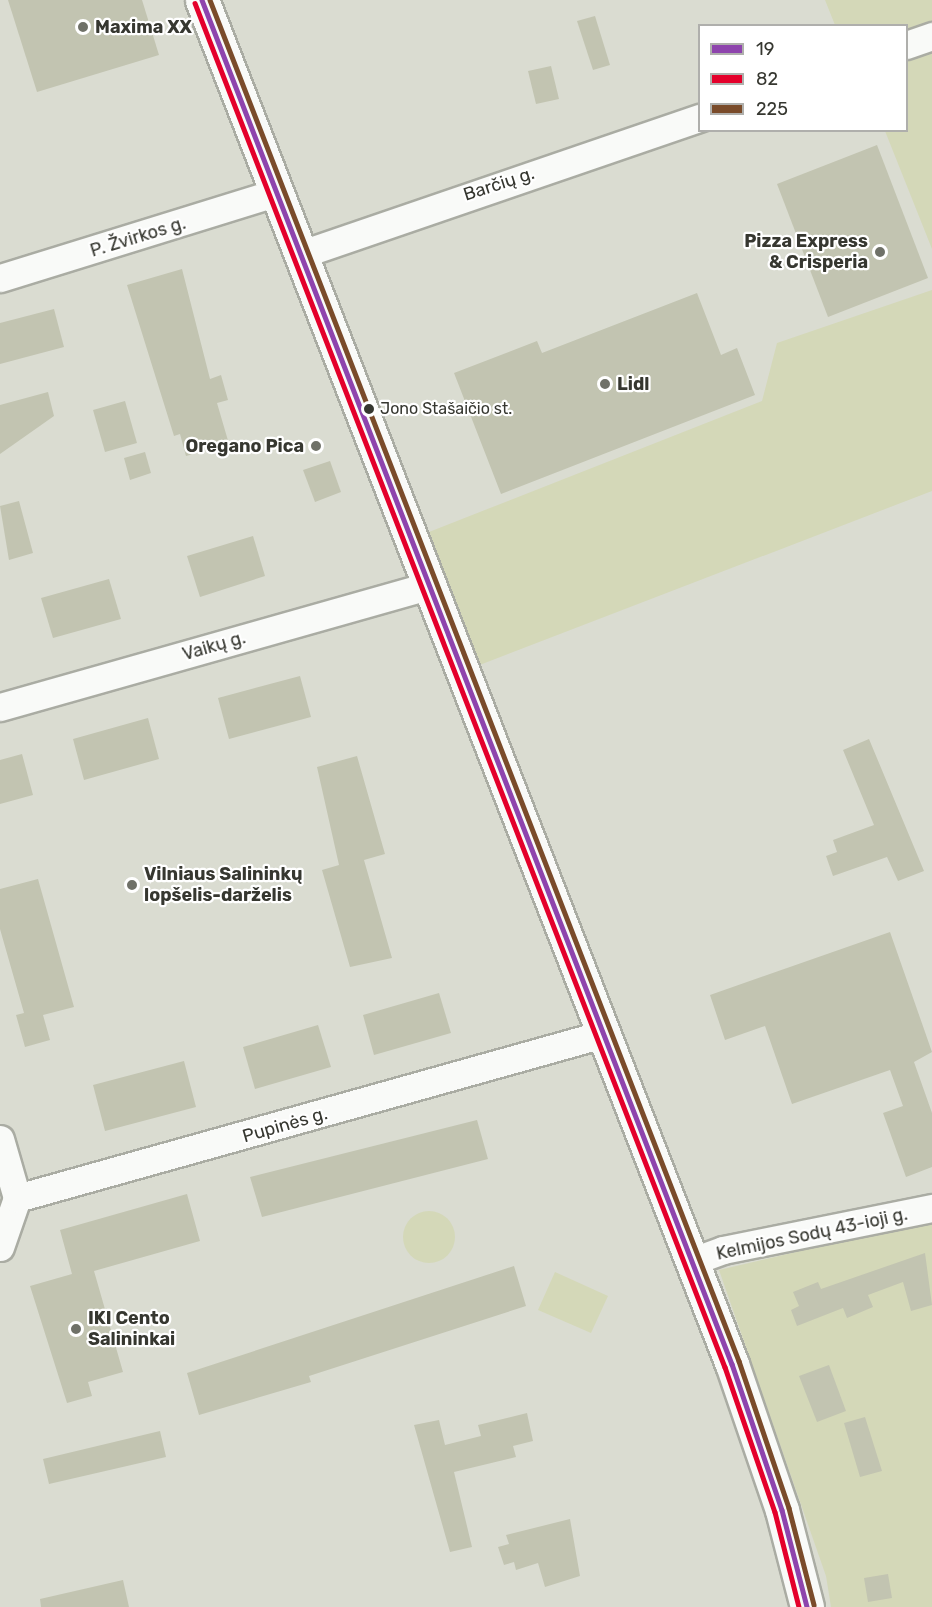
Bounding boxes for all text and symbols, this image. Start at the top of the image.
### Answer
place label: Maxima XX [95,16,192,38]
marker: Maxima XX [76,20,90,34]
legend [698,24,908,132]
text: 19 [756,38,774,60]
text: 82 [756,68,778,90]
text: 225 [756,98,788,120]
street label: Barčių g. [461,162,537,206]
street label: P. Žvirkos g. [88,212,188,262]
place label: Pizza Express & Crisperia [744,231,868,274]
marker: Pizza Express & Crisperia [873,245,887,259]
place label: Lidl [617,373,649,395]
marker: Lidl [598,377,612,391]
place label: Jono Stašaičio st. [380,399,512,419]
marker: Jono Stašaičio st. [363,403,375,415]
place label: Oregano Pica [185,435,304,457]
marker: Oregano Pica [309,439,323,453]
street label: Vaikų g. [180,627,248,665]
place label: Vilniaus Salininkų lopšelis-darželis [144,864,302,906]
marker: Vilniaus Salininkų lopšelis-darželis [125,878,139,892]
street label: Pupinės g. [240,1103,330,1147]
street label: Kelmijos Sodų 43-ioji g. [714,1203,910,1265]
place label: IKI Cento Salininkai [88,1308,175,1350]
marker: IKI Cento Salininkai [69,1322,83,1336]

